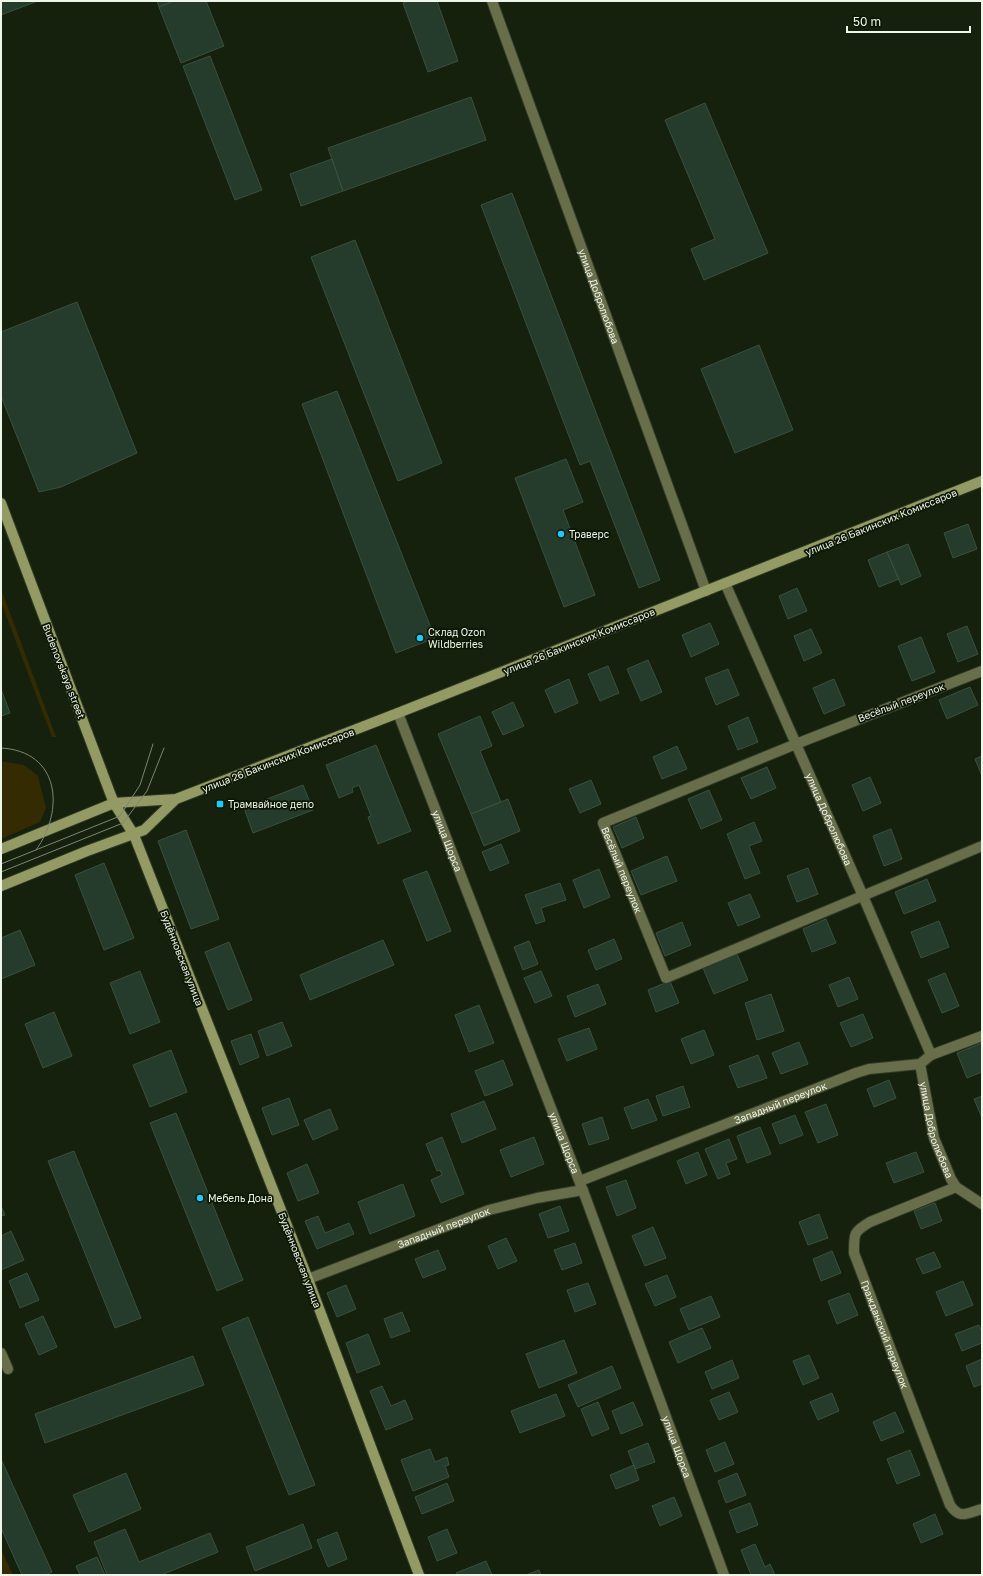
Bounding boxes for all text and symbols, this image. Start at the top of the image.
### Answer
scale bar [847,8,970,34]
text: 50 m [853,14,881,29]
street label: улица Добролюбова [576,247,622,345]
street label: улица 26 Бакинских Комиссаров [804,486,959,558]
place label: Траверс [569,528,610,540]
marker: Траверс [556,529,566,539]
street label: улица 26 Бакинских Комиссаров [502,605,657,677]
street label: Budenovskaya street [40,622,88,720]
place label: Склад Ozon Wildberries [428,626,485,650]
marker: Склад Ozon Wildberries [415,633,425,643]
street label: Весёлый переулок [856,680,946,724]
street label: улица 26 Бакинских Комиссаров [200,725,356,795]
street label: улица Добролюбова [803,771,855,867]
place label: Трамвайное депо [228,798,314,810]
marker: Трамвайное депо [215,799,225,809]
street label: улица Щорса [430,808,465,873]
street label: Весёлый переулок [599,825,645,915]
street label: Будённовская улица [158,908,206,1008]
street label: Западный переулок [732,1079,828,1126]
street label: улица Добролюбова [917,1081,956,1180]
street label: улица Щорса [547,1110,582,1175]
place label: Мебель Дона [208,1192,273,1204]
marker: Мебель Дона [195,1193,205,1203]
street label: Западный переулок [395,1204,492,1250]
street label: Будённовская улица [276,1210,324,1310]
street label: Гражданский переулок [859,1279,911,1390]
street label: улица Щорса [660,1414,694,1479]

